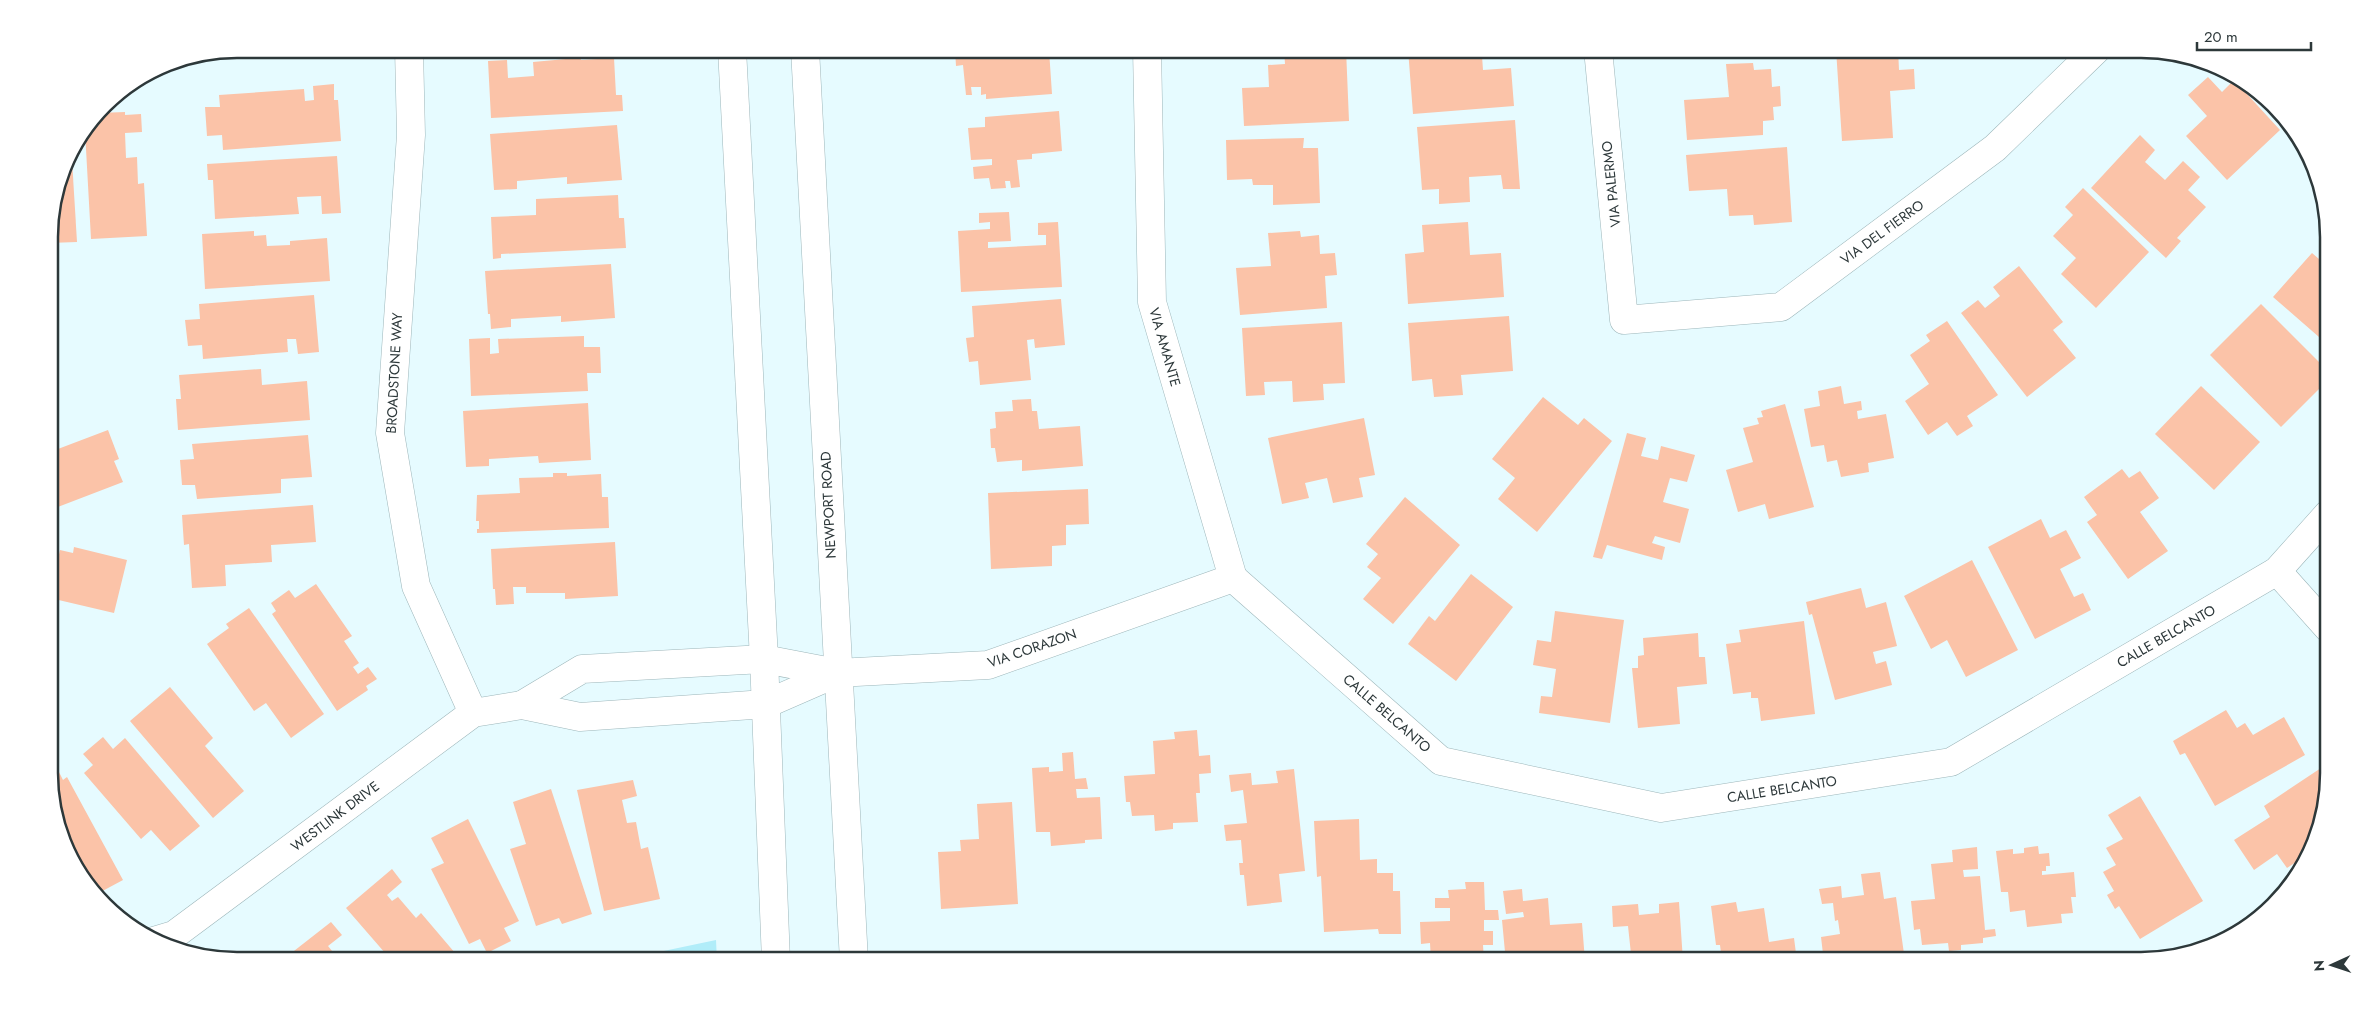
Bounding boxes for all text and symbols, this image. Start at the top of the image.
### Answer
scale bar [2197,20,2311,52]
text: 20 m [2204,26,2238,48]
street label: VIA PALERMO [1597,140,1625,228]
street label: VIA DEL FIERRO [1836,195,1928,269]
street label: VIA AMANTE [1144,305,1186,389]
street label: BROADSTONE WAY [381,312,407,434]
street label: NEWPORT ROAD [815,451,841,559]
street label: CALLE BELCANTO [2113,600,2219,672]
street label: VIA CORAZON [985,623,1079,673]
street label: CALLE BELCANTO [1339,669,1435,757]
street label: CALLE BELCANTO [1726,770,1838,808]
street label: WESTLINK DRIVE [287,776,383,856]
north arrow [2307,940,2357,990]
text: N [2309,960,2329,972]

